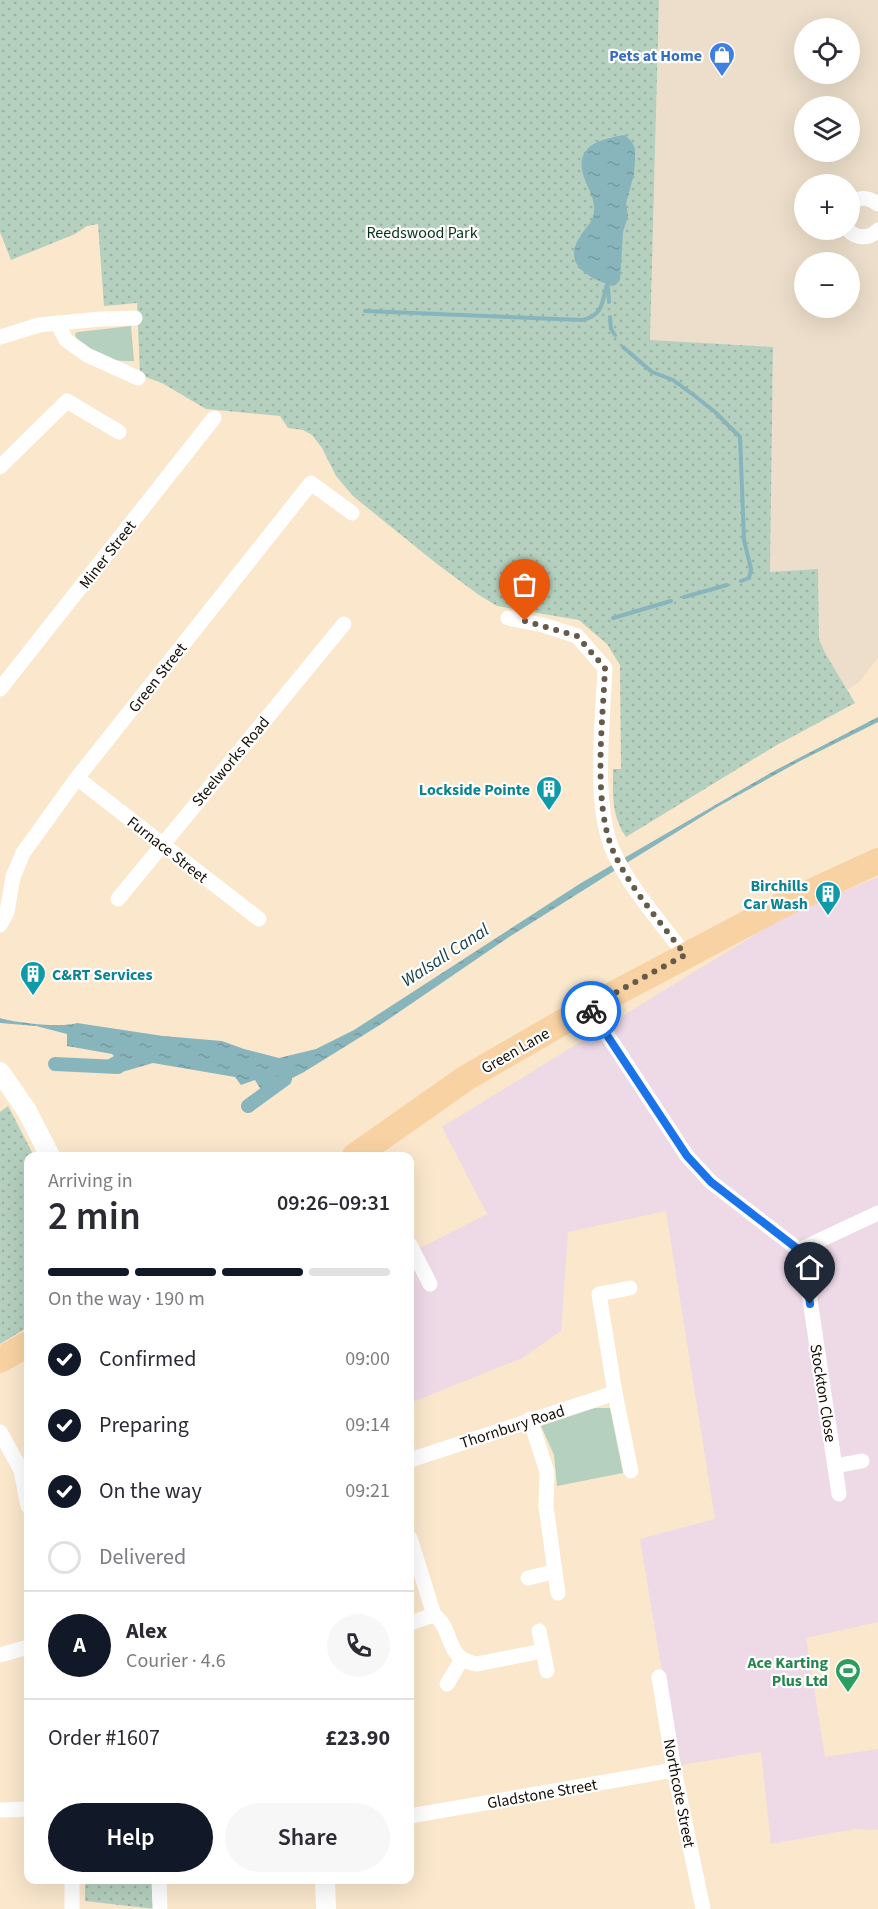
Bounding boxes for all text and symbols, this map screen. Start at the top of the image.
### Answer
map controls [794,18,860,318]
button: locate [794,18,860,84]
shop icon: Pets at Home [707,40,737,78]
place label: Pets at Home [609,45,702,67]
button: layers [794,96,860,162]
button: + [794,174,860,240]
park label: Reedswood Park [366,222,478,244]
button: − [794,252,860,318]
street label: Miner Street [74,515,142,593]
pin [499,559,550,621]
icon: bag [508,568,541,601]
street label: Green Street [124,638,192,717]
street label: Steelworks Road [187,712,275,811]
building icon: Lockside Pointe [534,774,564,812]
place label: Lockside Pointe [419,779,530,801]
street label: Furnace Street [122,811,213,889]
place label: Birchills Car Wash [743,875,808,915]
building icon: Birchills Car Wash [813,879,843,917]
water label: Walsall Canal [396,917,495,993]
building icon: C&RT Services [18,959,48,997]
place label: C&RT Services [52,964,152,986]
courier [561,981,621,1041]
icon: bike [575,995,608,1028]
street label: Green Lane [477,1022,554,1079]
text: Arriving in [48,1167,133,1195]
text: 09:26–09:31 [277,1187,390,1219]
text: 2 min [48,1189,141,1245]
pin [784,1242,835,1304]
icon: home [793,1251,826,1284]
text: On the way · 190 m [48,1285,205,1313]
street label: Stockton Close [804,1342,842,1444]
icon: check [48,1343,81,1376]
text: Confirmed [99,1343,196,1375]
text: 09:00 [345,1345,390,1373]
street label: Thornbury Road [457,1400,567,1454]
icon: check [48,1409,81,1442]
text: Preparing [99,1409,189,1441]
text: 09:14 [345,1411,390,1439]
icon: check [48,1475,81,1508]
text: On the way [99,1475,202,1507]
text: 09:21 [345,1477,390,1505]
text: Delivered [99,1541,186,1573]
button: phone [327,1614,390,1677]
text: Alex [126,1615,167,1647]
text: A [73,1629,86,1661]
text: Courier · 4.6 [126,1647,226,1675]
place label: Ace Karting Plus Ltd [746,1652,828,1692]
sports icon: Ace Karting Plus Ltd [833,1656,863,1694]
text: Order #1607 [48,1722,160,1754]
text: £23.90 [325,1722,390,1754]
street label: Northcote Street [658,1737,700,1850]
street label: Gladstone Street [486,1773,599,1814]
button: Help [48,1803,213,1872]
button: Share [225,1803,390,1872]

